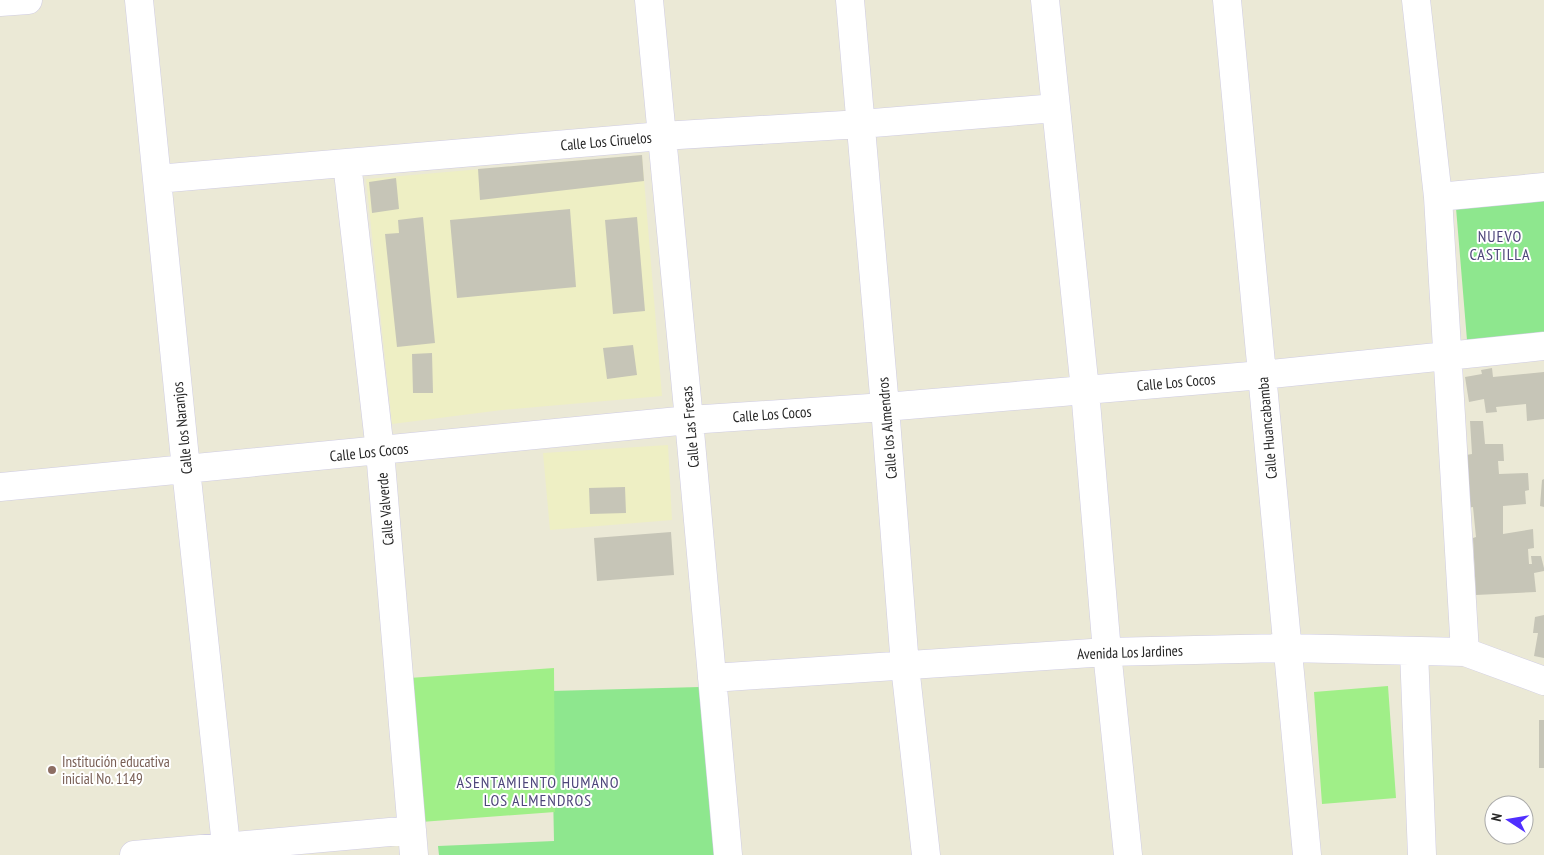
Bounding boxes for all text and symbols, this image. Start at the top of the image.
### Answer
street label: Calle Los Ciruelos [560,128,652,154]
district label: NUEVO CASTILLA [1469,226,1531,264]
street label: Calle Los Cocos [1136,369,1216,395]
street label: Calle los Almendros [873,376,901,480]
street label: Calle Huancabamba [1253,376,1281,480]
street label: Calle los Naranjos [168,381,196,475]
street label: Calle Las Fresas [677,385,703,469]
street label: Calle Los Cocos [732,402,812,426]
street label: Calle Los Cocos [329,438,409,466]
street label: Calle Valverde [372,472,398,546]
street label: Avenida Los Jardines [1077,641,1183,663]
place label: Institución educativa inicial No. 1149 [62,752,170,788]
marker: Institución educativa inicial No. 1149 [46,764,58,776]
district label: ASENTAMIENTO HUMANO LOS ALMENDROS [457,772,619,810]
north arrow [1484,795,1534,845]
text: N [1487,812,1506,823]

